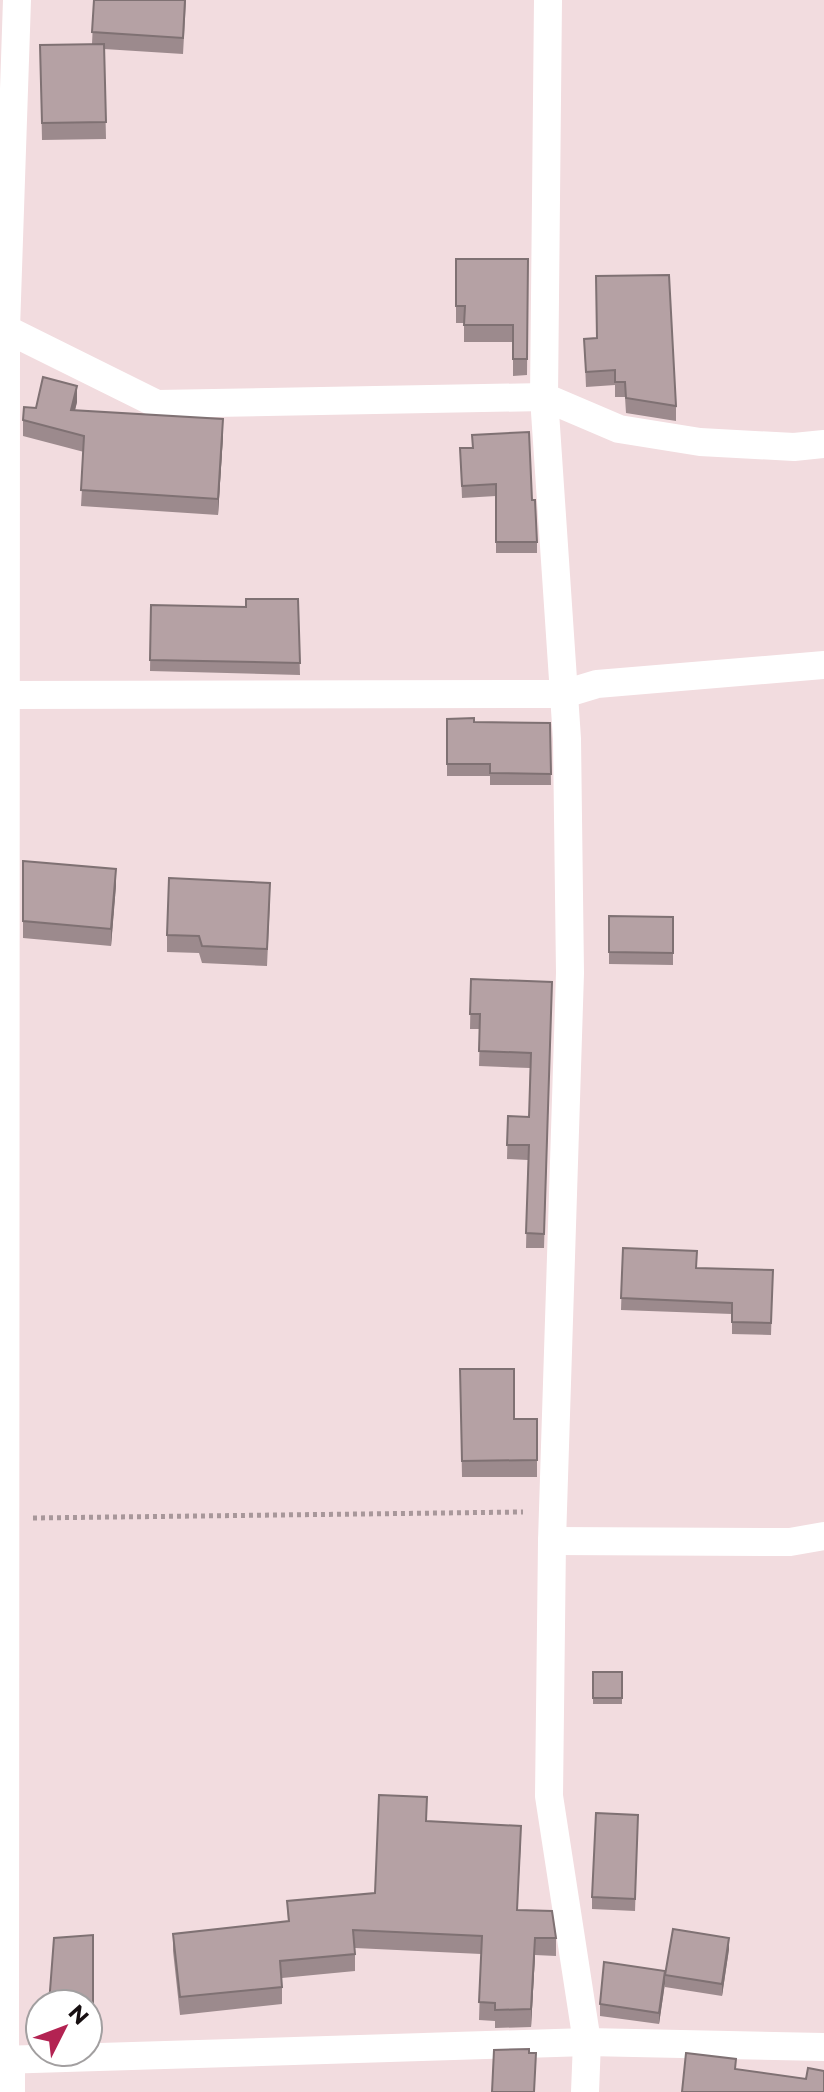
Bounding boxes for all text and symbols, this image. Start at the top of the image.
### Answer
north arrow [24,1988,104,2068]
text: N [63,1999,94,2031]

